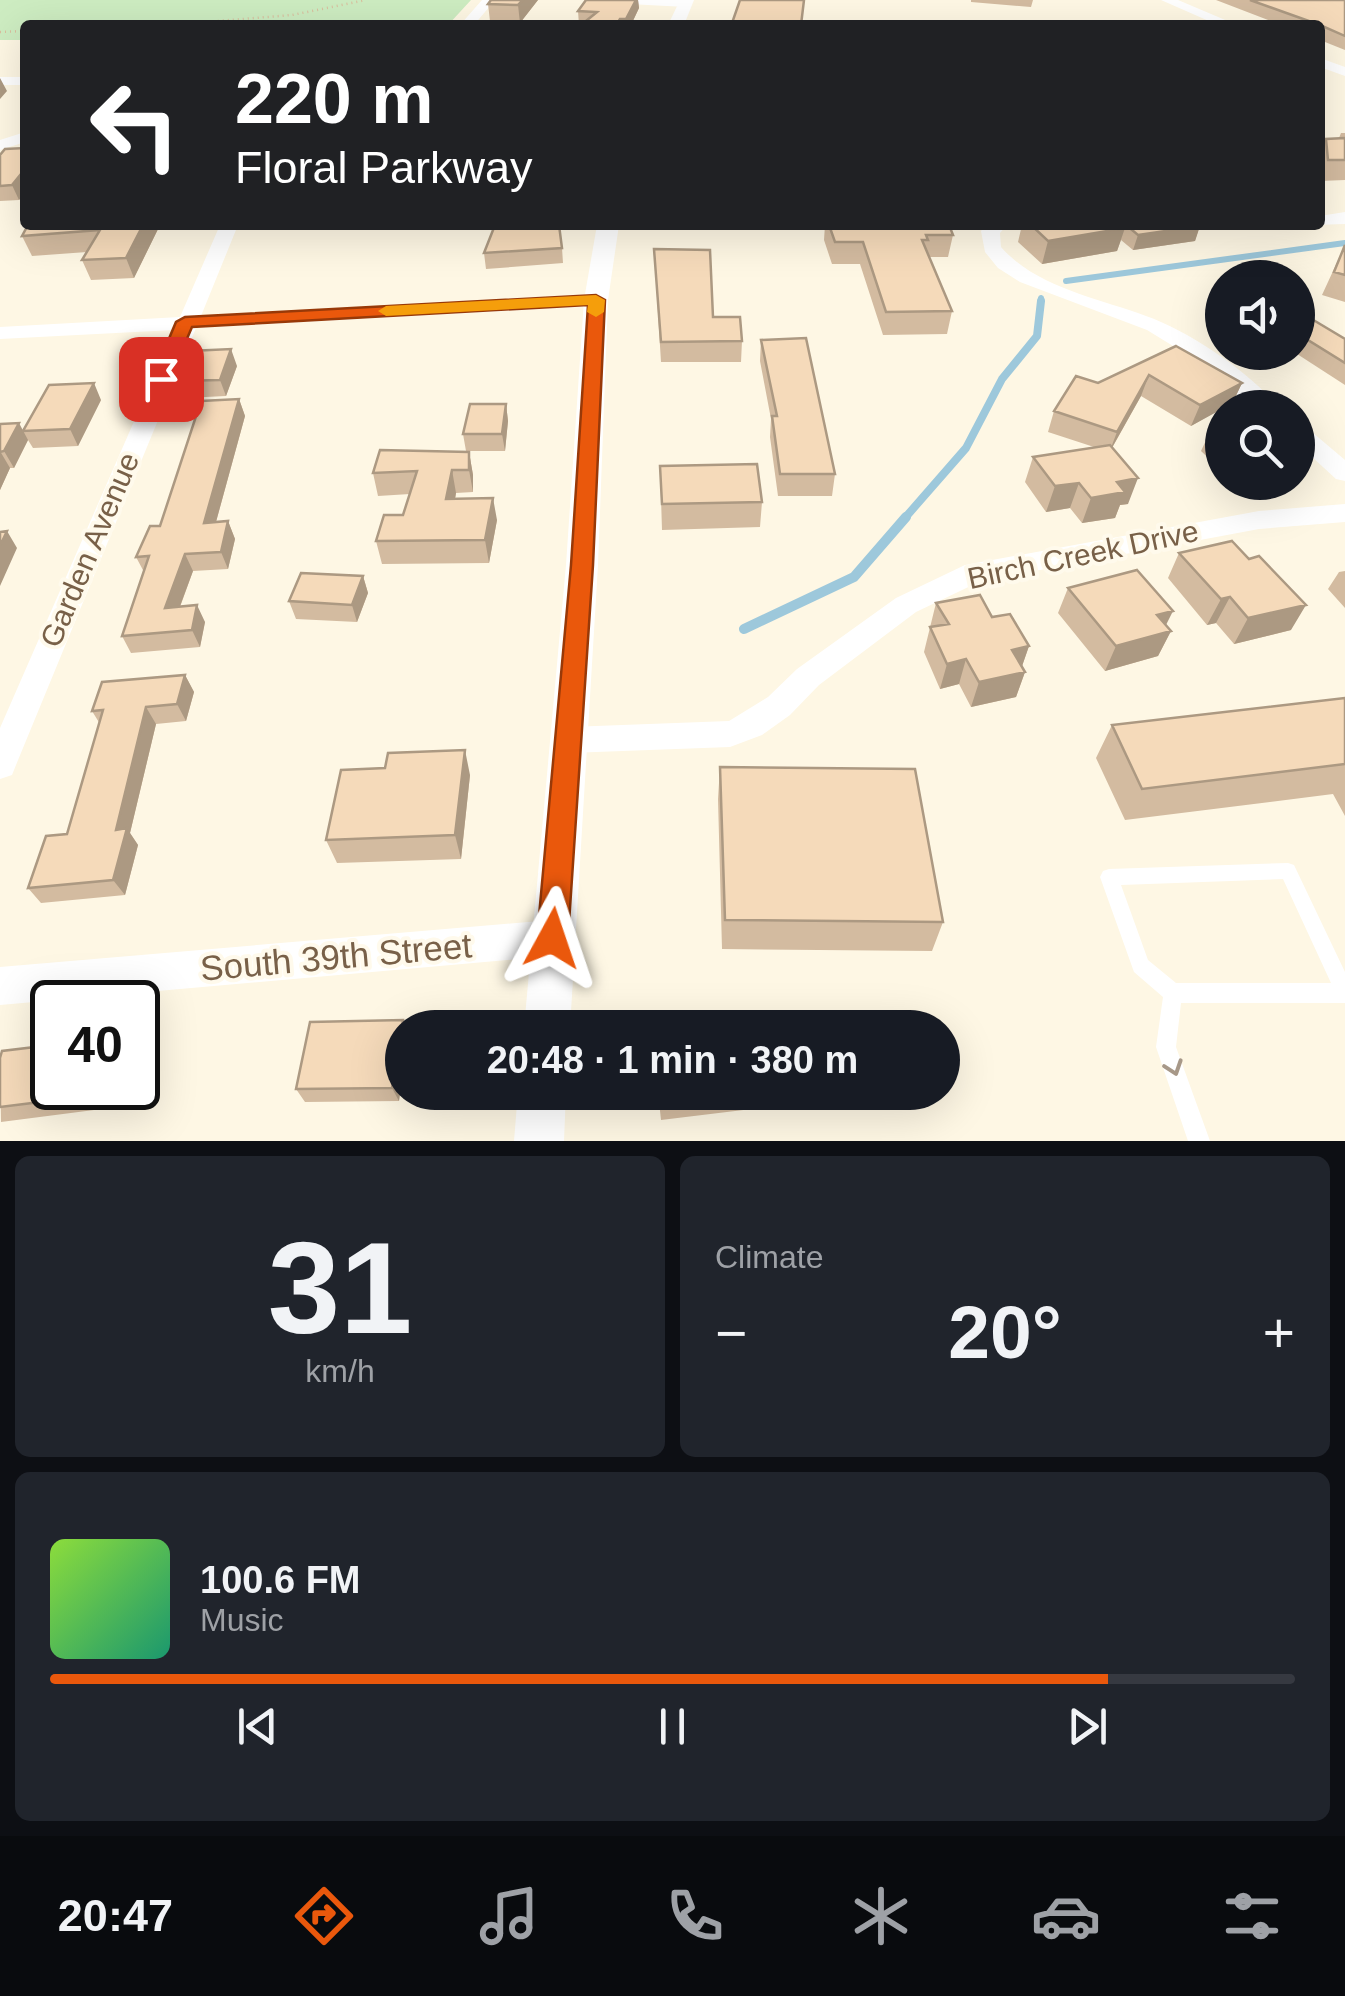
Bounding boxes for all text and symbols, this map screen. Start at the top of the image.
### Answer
icon: left [70,60,200,190]
text: 220 m [235,60,433,138]
text: Floral Parkway [235,142,533,193]
map controls [1205,260,1315,500]
button: sound [1205,260,1315,370]
pin [119,337,204,422]
icon: arrive [134,352,189,407]
button: search [1205,390,1315,500]
street label: Garden Avenue [34,448,145,652]
street label: Birch Creek Drive [965,514,1201,595]
position arrow [500,886,604,990]
street label: South 39th Street [199,925,474,988]
speed limit sign: 40 [30,980,160,1110]
text: 20:48 · 1 min · 380 m [487,1039,858,1081]
one-way arrow [1162,1059,1182,1076]
text: 31 [268,1215,412,1361]
text: Climate [715,1239,823,1275]
text: 20° [948,1290,1062,1374]
text: − [715,1302,747,1364]
text: + [1263,1302,1295,1364]
text: km/h [305,1353,375,1389]
text: 100.6 FM [200,1559,361,1601]
text: Music [200,1602,284,1638]
icon: previous [230,1699,285,1754]
icon: pause [645,1699,700,1754]
icon: next [1060,1699,1115,1754]
icon: directions [289,1881,359,1951]
icon: music [474,1881,544,1951]
icon: phone [660,1881,730,1951]
icon: climate [846,1881,916,1951]
icon: car [1031,1881,1101,1951]
icon: filters [1217,1881,1287,1951]
text: 20:47 [58,1890,173,1941]

